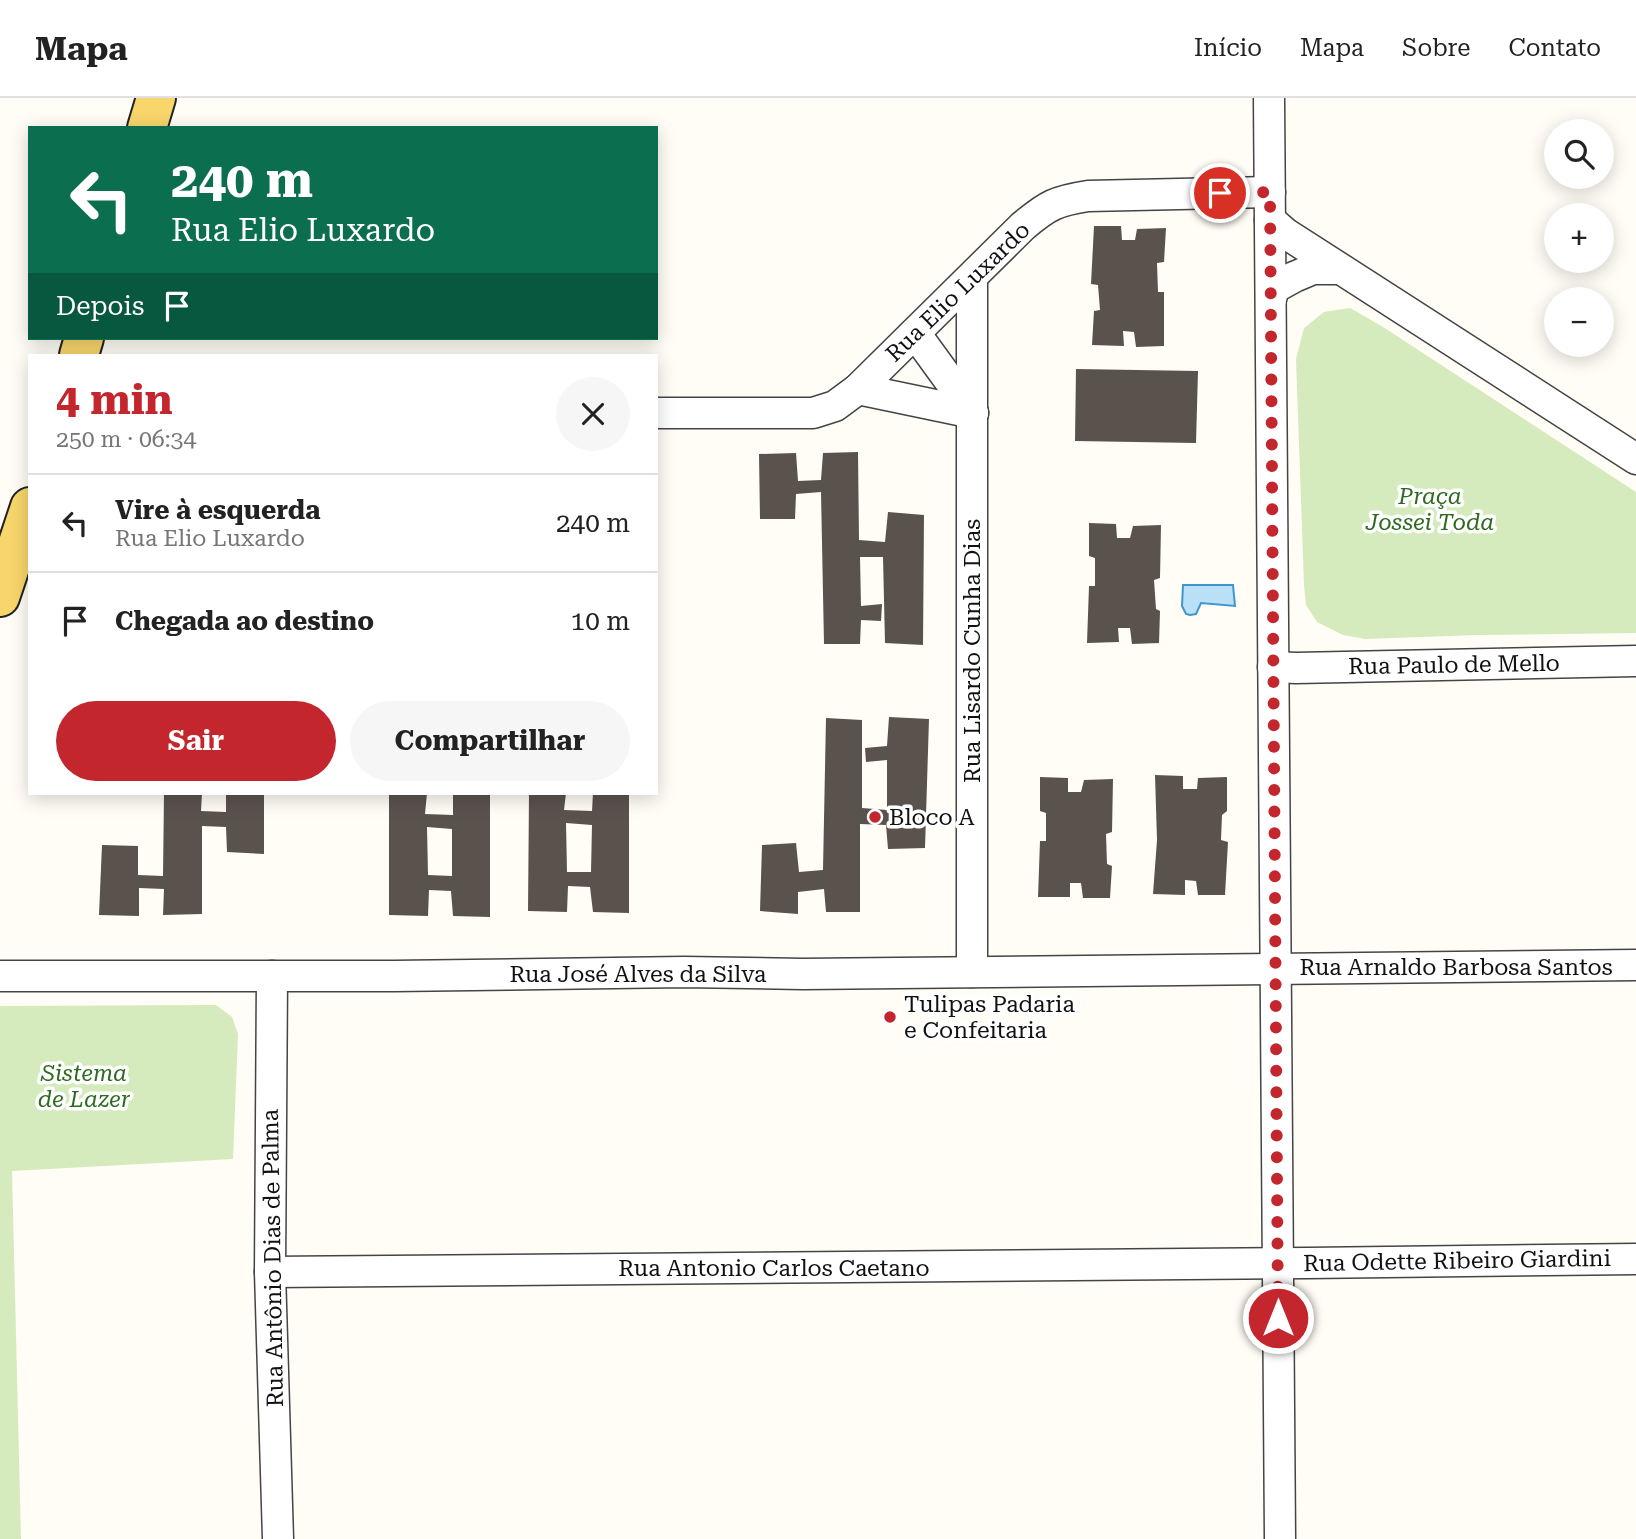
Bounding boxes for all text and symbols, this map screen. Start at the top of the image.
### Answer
text: Mapa [35,29,128,68]
text: Início [1194,34,1262,62]
text: Mapa [1300,34,1364,62]
text: Sobre [1402,34,1470,62]
text: Contato [1508,34,1601,62]
map controls [1544,119,1614,357]
button: search [1544,119,1614,189]
text: 240 m [171,152,313,209]
icon: left [56,154,147,245]
pin [1190,163,1250,223]
icon: arrive [1201,174,1239,212]
button: + [1544,203,1614,273]
text: Rua Elio Luxardo [171,211,435,249]
street label: Rua Elio Luxardo [880,216,1036,368]
icon: arrive [158,287,196,325]
button: − [1544,287,1614,357]
text: Depois [56,291,144,321]
text: 4 min [56,375,173,424]
button: close [556,377,630,451]
text: 250 m · 06:34 [56,426,196,453]
park label: Praça Jossei Toda [1365,483,1494,536]
text: Vire à esquerda [115,495,320,525]
icon: left [56,504,94,542]
text: 240 m [556,508,630,538]
street label: Rua Lisardo Cunha Dias [959,519,986,783]
text: Rua Elio Luxardo [115,525,305,552]
icon: arrive [56,602,94,640]
text: Chegada ao destino [115,606,374,636]
text: 10 m [571,606,630,636]
street label: Rua Paulo de Mello [1348,650,1560,680]
button: Sair [56,701,336,781]
button: Compartilhar [350,701,630,781]
place label: Bloco A [889,804,975,831]
marker: Bloco A [867,809,883,825]
street label: Rua Arnaldo Barbosa Santos [1299,954,1613,981]
street label: Rua José Alves da Silva [509,961,767,988]
place label: Tulipas Padaria e Confeitaria [904,991,1075,1044]
marker: Tulipas Padaria e Confeitaria [882,1009,898,1025]
park label: Sistema de Lazer [38,1060,131,1113]
street label: Rua Antônio Dias de Palma [257,1108,289,1407]
street label: Rua Odette Ribeiro Giardini [1303,1245,1611,1277]
street label: Rua Antonio Carlos Caetano [618,1255,930,1282]
position arrow [1241,1281,1315,1355]

